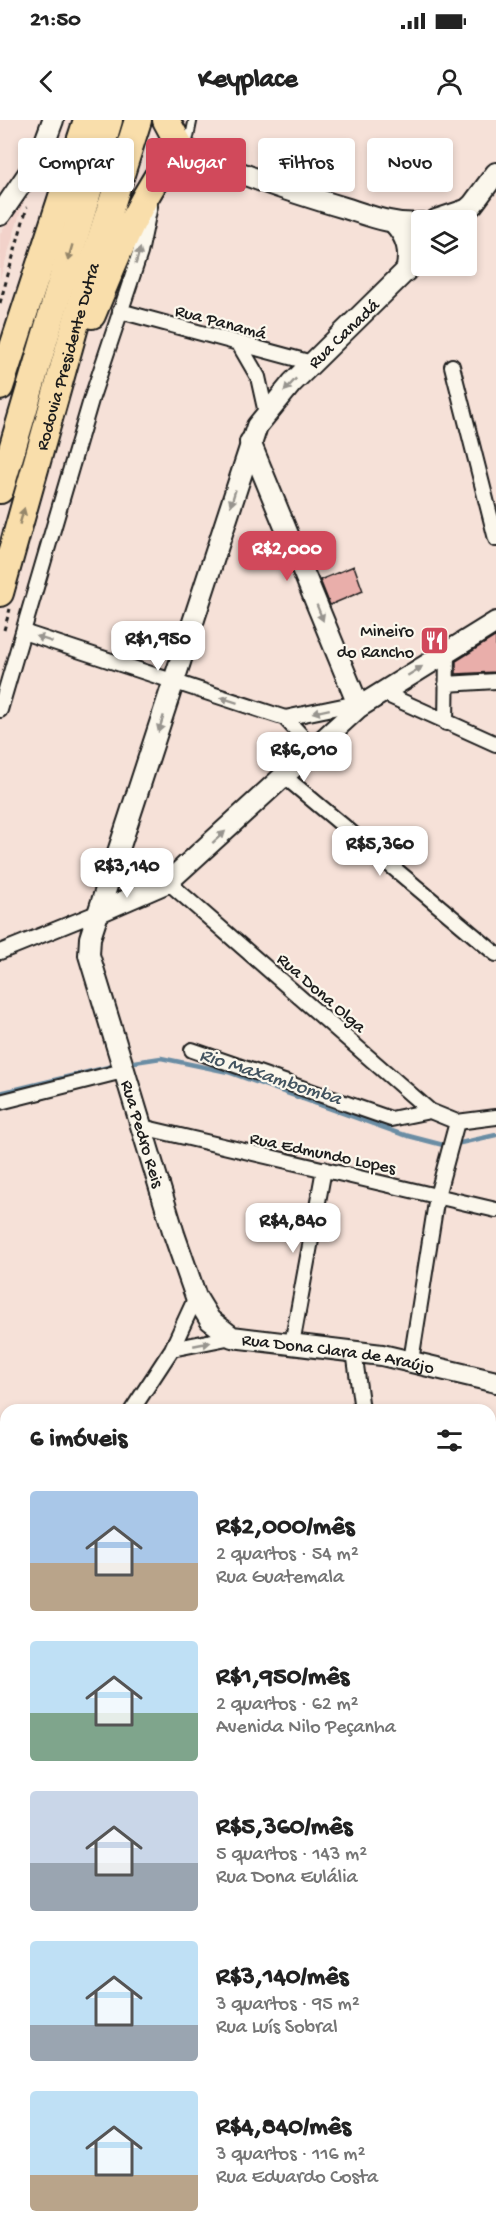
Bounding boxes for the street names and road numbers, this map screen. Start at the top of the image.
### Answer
street label: Rodovia Presidente Dutra [33,259,106,453]
street label: Rua Canadá [305,295,385,374]
street label: Rua Panamá [173,301,269,346]
street label: Rua Dona Olga [272,950,370,1039]
street label: Rua Pedro Reis [115,1078,168,1192]
street label: Rua Edmundo Lopes [248,1129,399,1180]
street label: Rua Dona Clara de Araújo [241,1330,436,1380]

